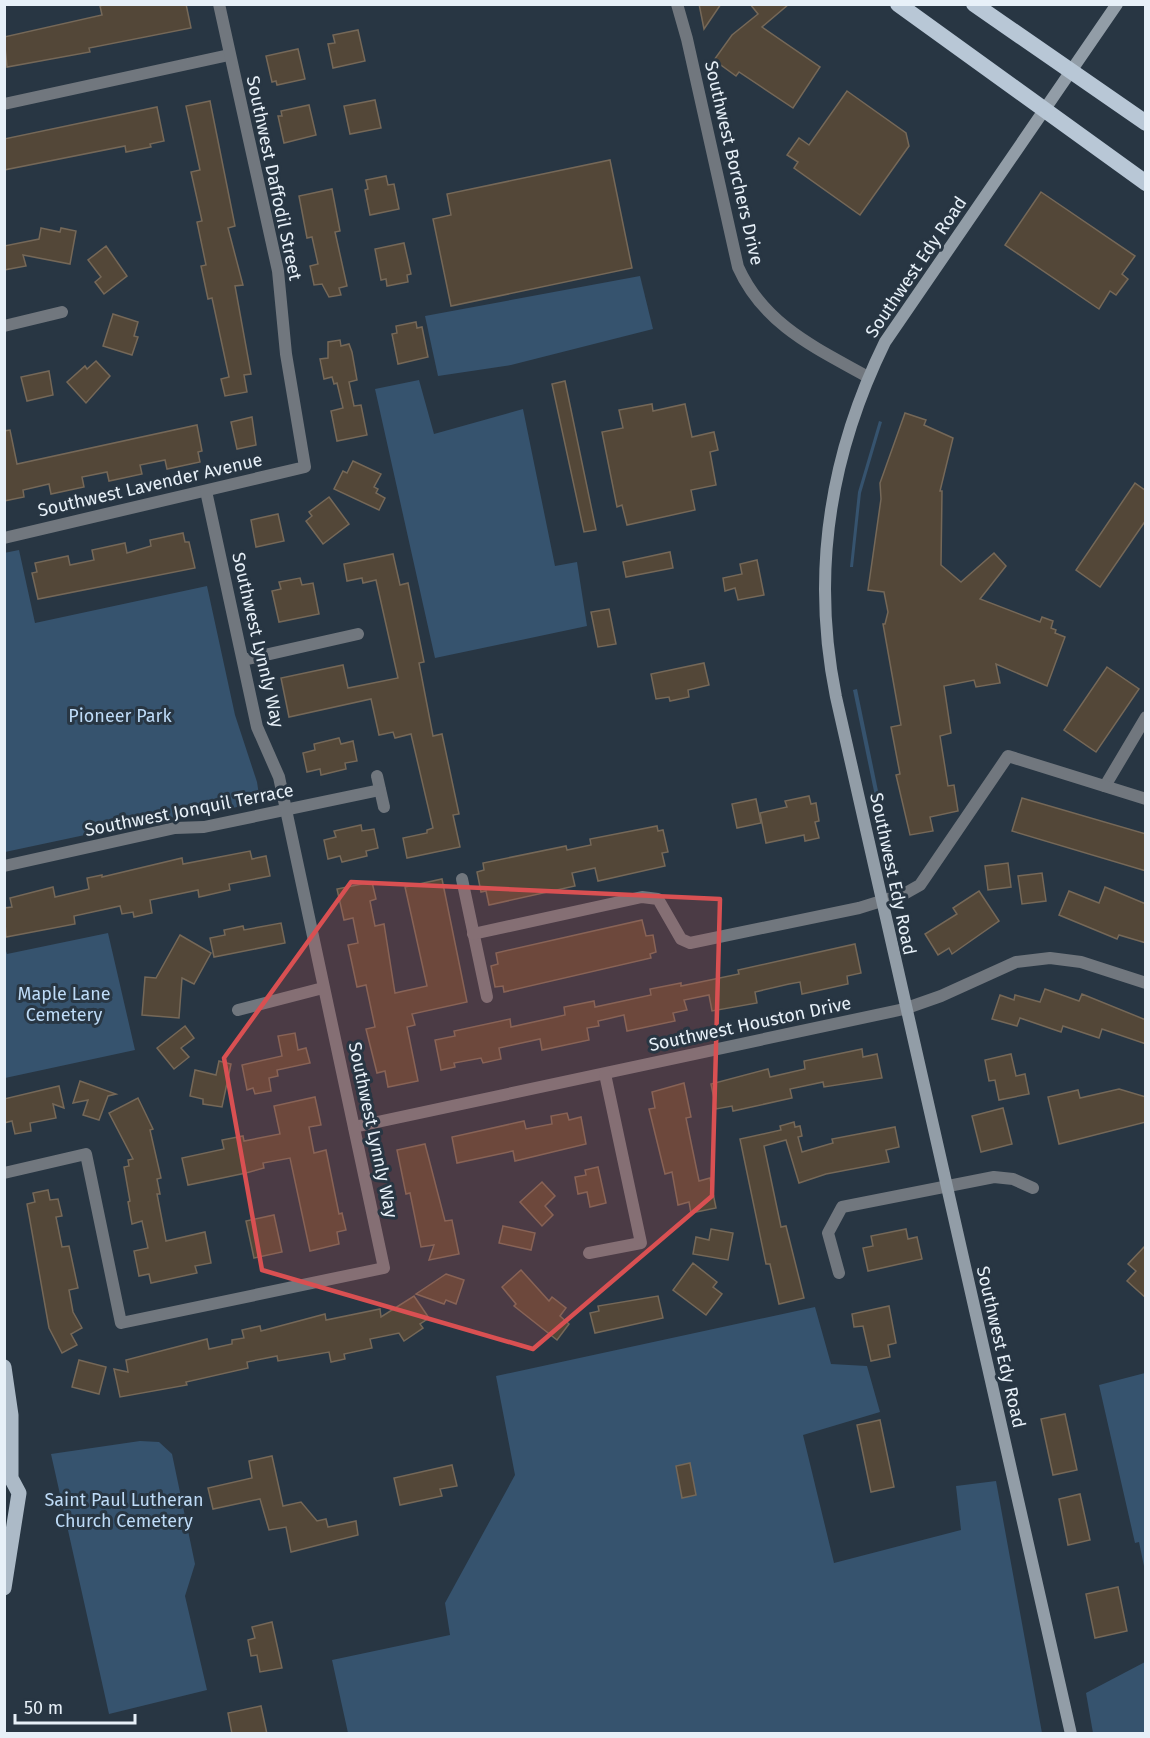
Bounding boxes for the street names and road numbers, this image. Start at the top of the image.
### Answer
street label: Southwest Borchers Drive [700,59,768,267]
street label: Southwest Daffodil Street [242,74,307,283]
street label: Southwest Edy Road [861,192,971,342]
street label: Southwest Lavender Avenue [36,448,264,522]
street label: Southwest Lynnly Way [227,550,289,730]
street label: Southwest Jonquil Terrace [83,779,295,841]
street label: Southwest Edy Road [865,791,921,957]
street label: Southwest Houston Drive [647,992,853,1056]
street label: Southwest Lynnly Way [344,1040,402,1220]
street label: Southwest Edy Road [972,1264,1030,1430]

